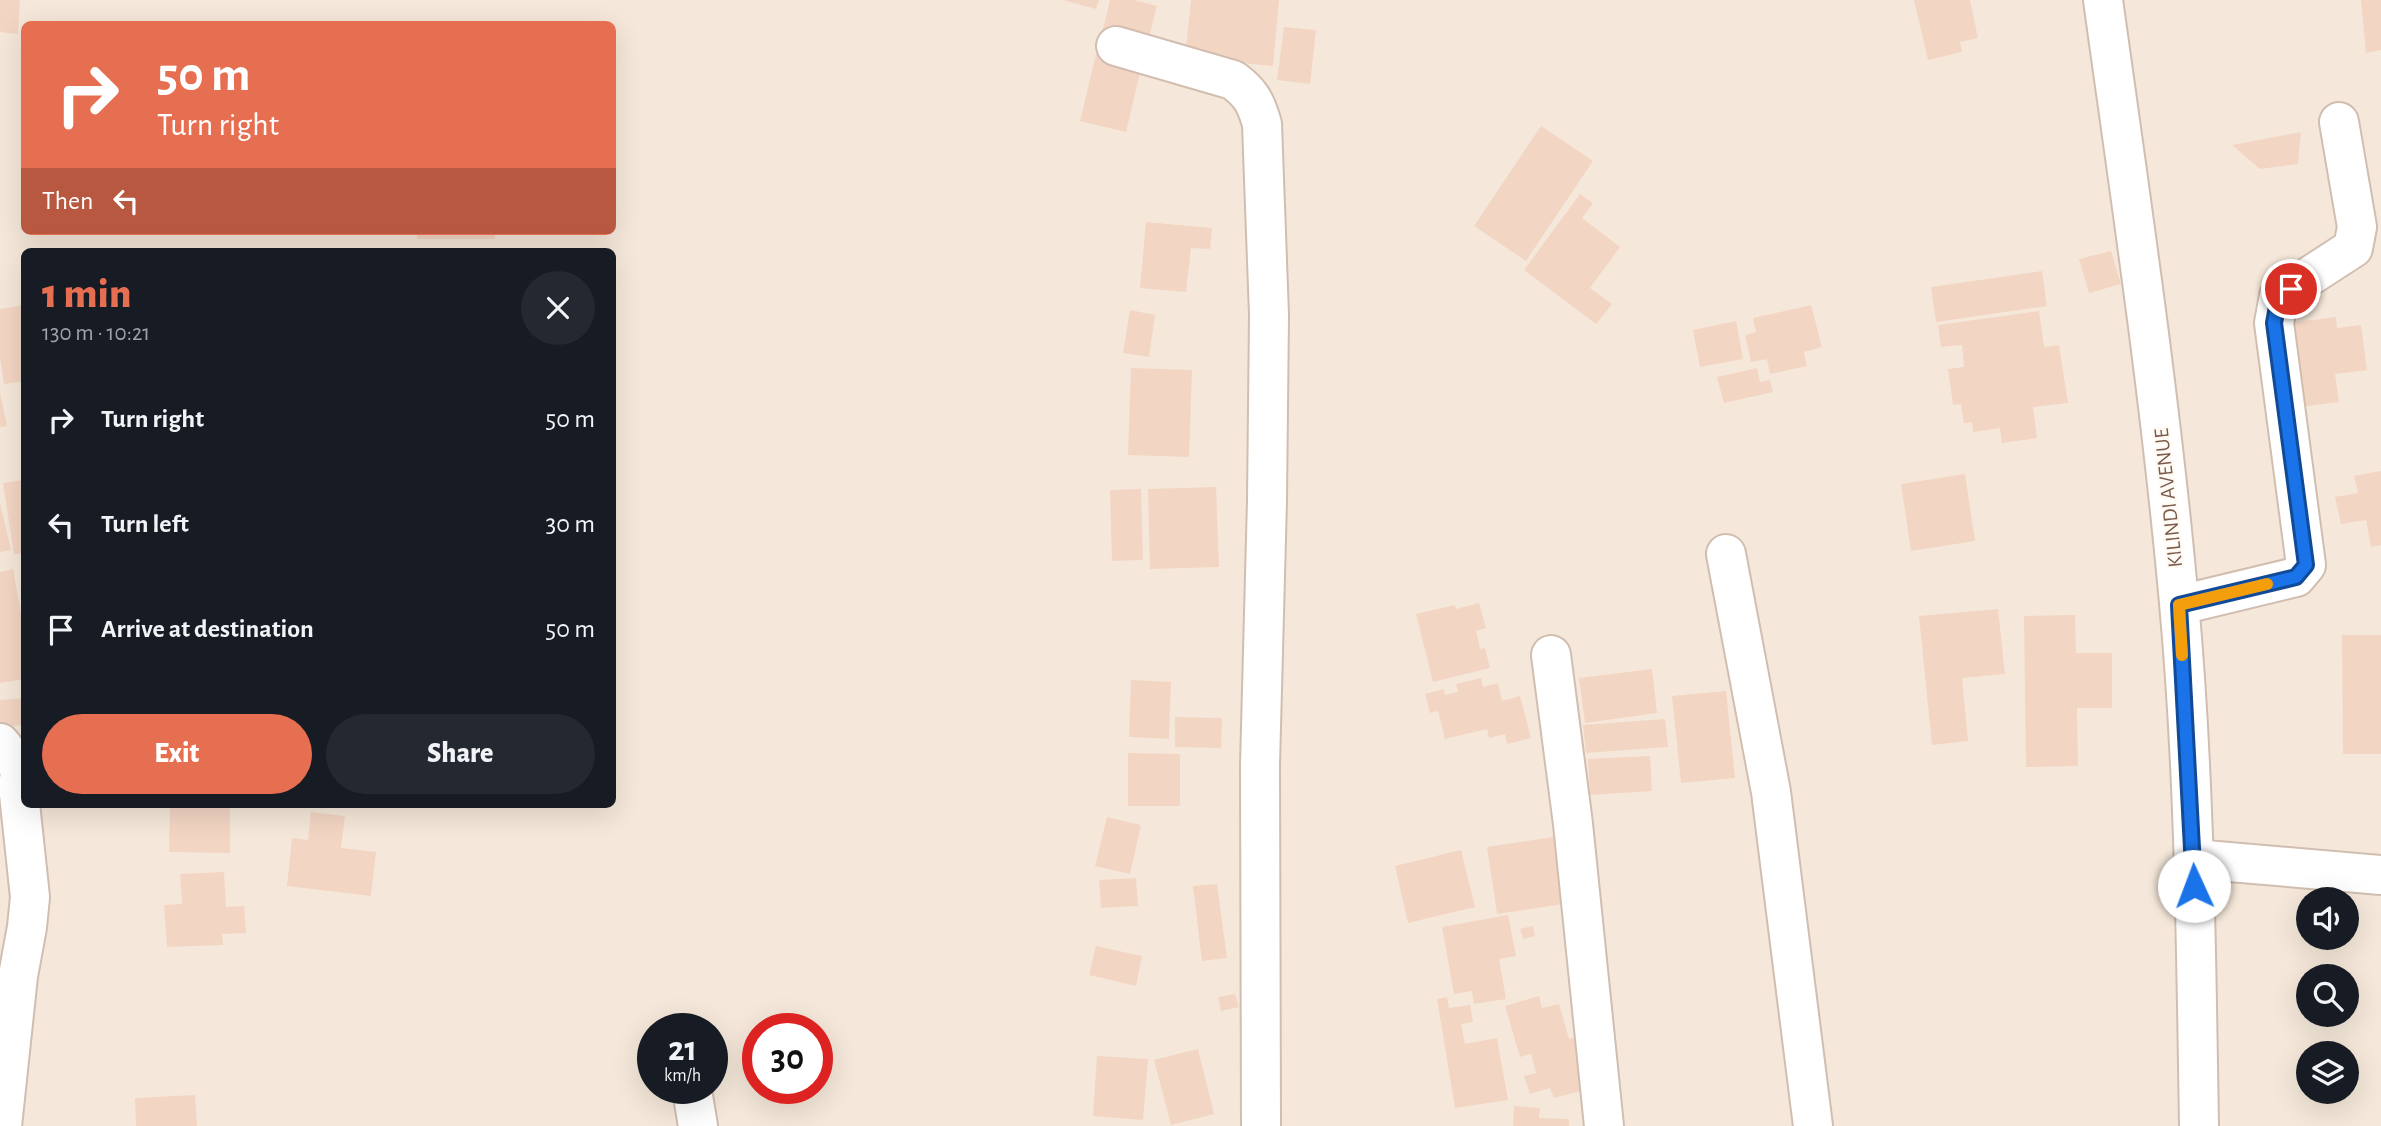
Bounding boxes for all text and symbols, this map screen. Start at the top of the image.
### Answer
icon: right [42,49,133,140]
text: 50 m [157,51,251,100]
text: Turn right [157,109,279,141]
icon: left [107,182,145,220]
text: Then [42,188,93,214]
pin [2261,259,2321,319]
icon: arrive [2272,270,2310,308]
button: close [521,271,595,345]
text: 1 min [42,273,131,315]
text: 130 m · 10:21 [42,322,150,345]
icon: right [42,401,80,439]
text: Turn right [101,406,204,432]
text: 50 m [545,406,595,432]
street label: KILINDI AVENUE [2151,427,2186,569]
icon: left [42,506,80,544]
text: Turn left [101,511,189,537]
text: 30 m [545,511,595,537]
icon: arrive [42,611,80,649]
text: Arrive at destination [101,616,314,642]
text: 50 m [545,616,595,642]
button: Exit [42,714,312,794]
button: Share [326,714,595,794]
position arrow [2157,849,2231,923]
map controls [2296,887,2359,1104]
button: sound [2296,887,2359,950]
button: search [2296,964,2359,1027]
speed limit sign: 30 [742,1013,833,1104]
text: 21 [668,1032,697,1067]
button: layers [2296,1041,2359,1104]
text: km/h [664,1067,701,1085]

